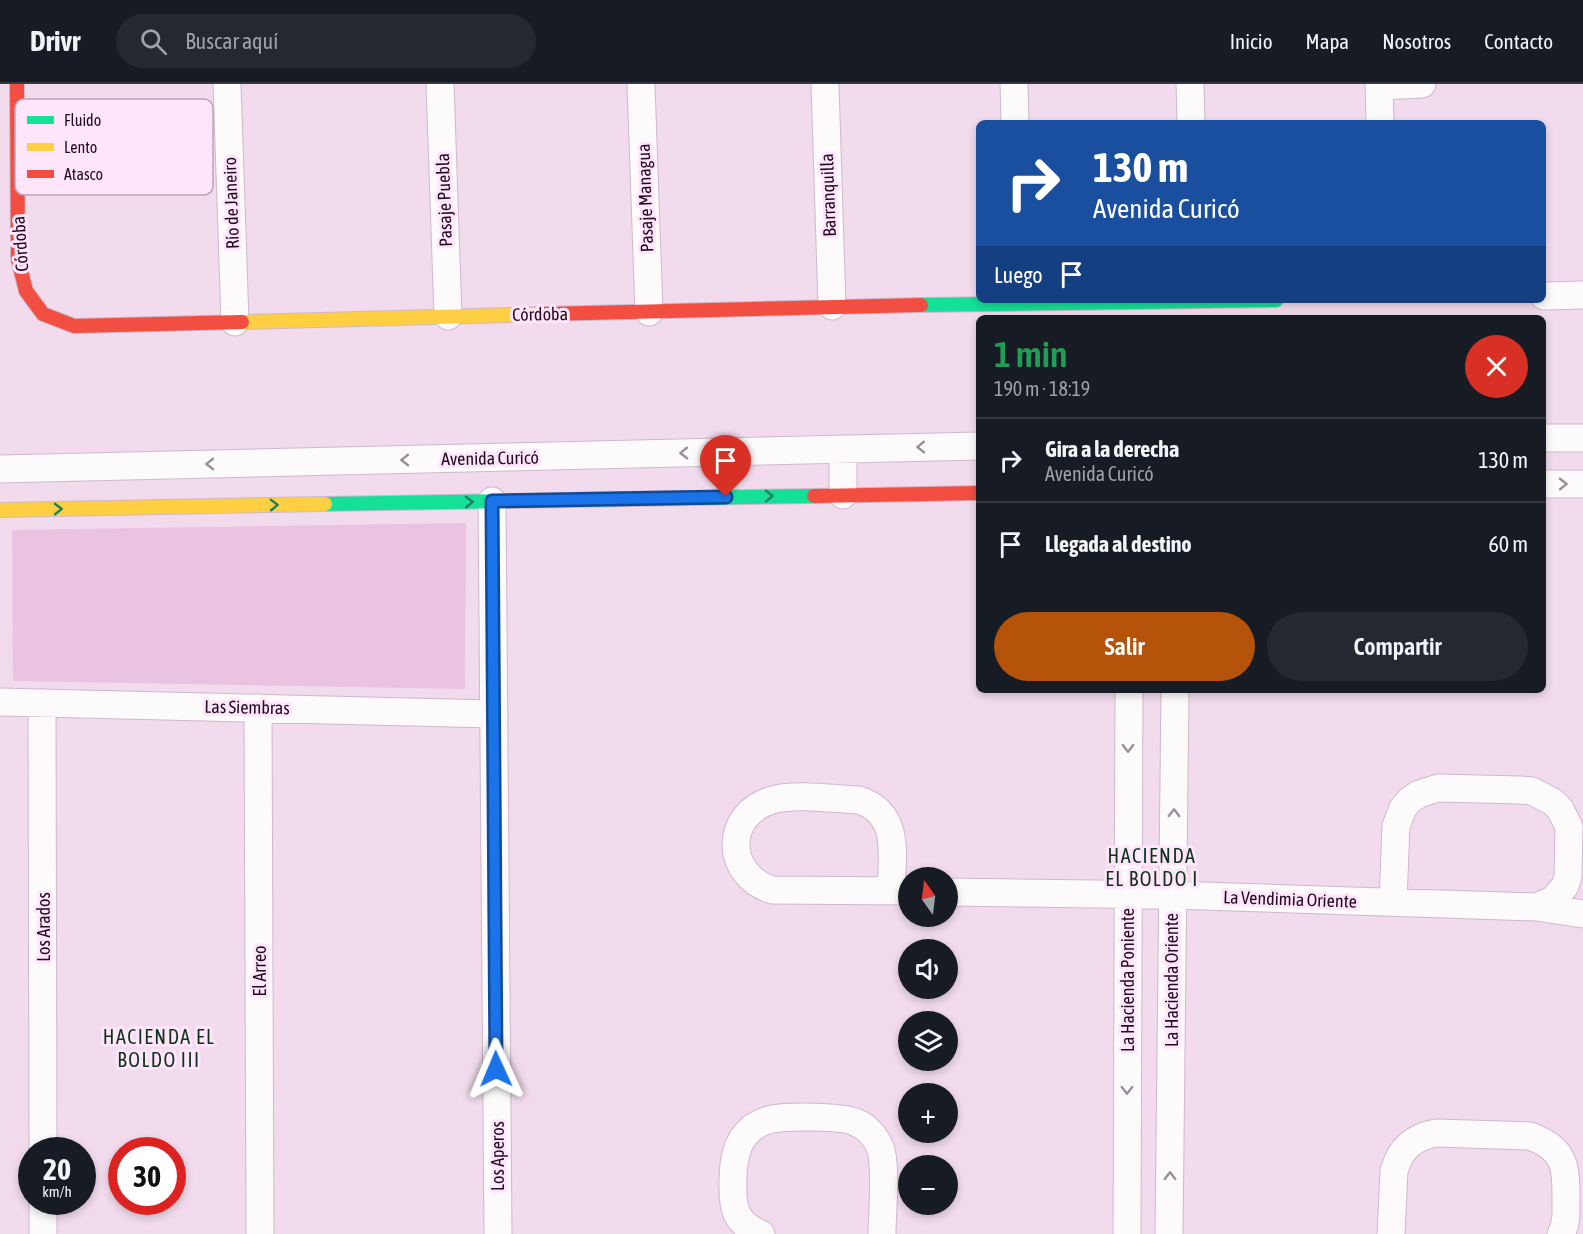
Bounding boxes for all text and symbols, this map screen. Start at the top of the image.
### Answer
search box [116,14,536,68]
text: Drivr [30,25,80,57]
icon: search [137,25,170,58]
text: Buscar aquí [185,28,278,54]
text: Inicio [1230,29,1273,53]
text: Mapa [1306,29,1349,53]
text: Nosotros [1382,29,1451,53]
text: Contacto [1484,29,1553,53]
legend [15,99,213,195]
text: Fluido [64,111,101,129]
text: Lento [64,138,97,156]
street label: Pasaje Managua [633,143,657,253]
text: 130 m [1093,143,1188,191]
icon: right [994,144,1072,222]
street label: Pasaje Puebla [432,153,456,247]
street label: Barranquilla [816,153,840,237]
street label: Río de Janeiro [219,157,243,249]
text: Atasco [64,165,103,183]
text: Avenida Curicó [1093,193,1240,224]
street label: Córdoba [8,215,32,273]
icon: arrive [1055,258,1088,291]
text: Luego [994,262,1043,288]
street label: Córdoba [512,303,568,325]
text: 1 min [994,333,1068,375]
button: close [1465,335,1528,398]
text: 190 m · 18:19 [994,377,1090,400]
pin [700,435,751,497]
text: Gira a la derecha [1045,436,1179,462]
one-way arrow [917,441,926,454]
icon: arrive [709,444,742,477]
icon: right [994,444,1027,477]
street label: Avenida Curicó [441,447,539,469]
one-way arrow [680,447,689,459]
text: 130 m [1478,447,1528,473]
one-way arrow [401,454,410,466]
one-way arrow [206,458,215,470]
text: Avenida Curicó [1045,462,1154,485]
one-way arrow [1559,478,1568,490]
one-way arrow [765,490,774,502]
one-way arrow [465,495,474,508]
one-way arrow [270,499,279,511]
one-way arrow [54,503,63,516]
icon: arrive [994,528,1027,561]
text: Llegada al destino [1045,531,1192,557]
text: 60 m [1488,531,1528,557]
button: Salir [994,612,1255,681]
button: Compartir [1267,612,1528,681]
street label: Las Siembras [204,696,290,718]
one-way arrow [1122,744,1134,753]
one-way arrow [1167,808,1180,817]
district label: HACIENDA EL BOLDO I [1105,844,1199,890]
north arrow [898,867,958,927]
map controls [898,867,958,1215]
street label: La Vendimia Oriente [1223,886,1357,912]
street label: Los Arados [33,892,54,962]
street label: La Hacienda Poniente [1117,908,1138,1052]
street label: La Hacienda Oriente [1161,913,1182,1047]
button: sound [898,939,958,999]
street label: El Arreo [249,946,270,996]
button: layers [898,1011,958,1071]
district label: HACIENDA EL BOLDO III [103,1025,215,1071]
position arrow [464,1037,528,1101]
button: + [898,1083,958,1143]
one-way arrow [1121,1086,1133,1095]
street label: Los Aperos [487,1121,508,1191]
speed limit sign: 30 [108,1137,186,1215]
text: 20 [43,1152,71,1186]
button: − [898,1155,958,1215]
one-way arrow [1163,1171,1176,1180]
text: km/h [42,1183,72,1200]

